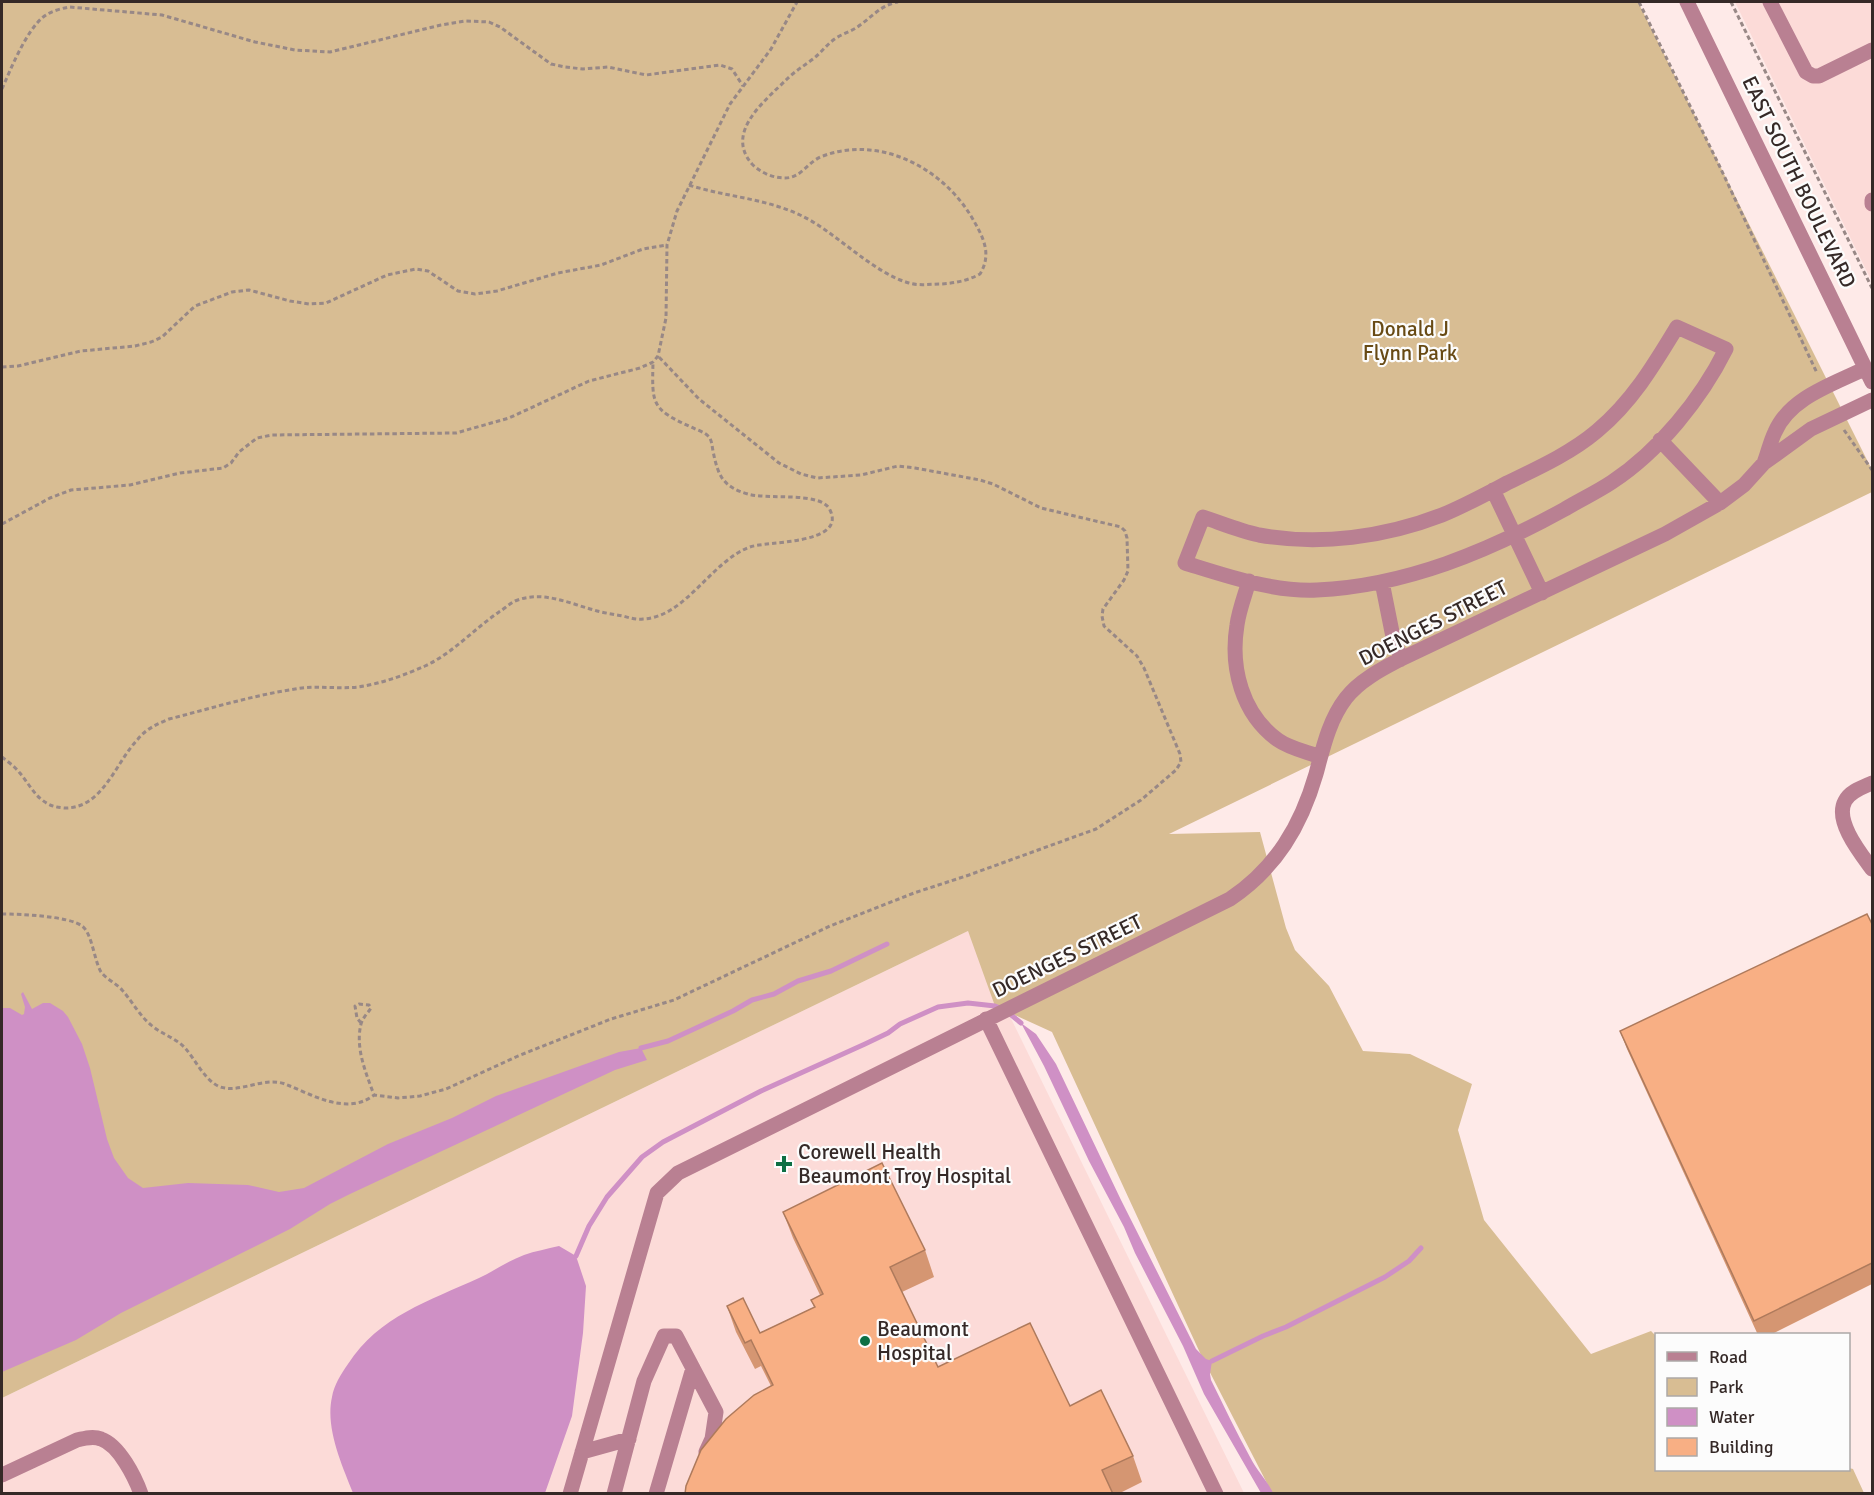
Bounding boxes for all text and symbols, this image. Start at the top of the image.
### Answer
street label: EAST SOUTH BOULEVARD [1736,72,1862,292]
park label: Donald J Flynn Park [1363,316,1458,366]
street label: DOENGES STREET [1354,574,1512,672]
street label: DOENGES STREET [988,908,1147,1004]
place label: Corewell Health Beaumont Troy Hospital [798,1139,1011,1189]
marker: Corewell Health Beaumont Troy Hospital [775,1155,793,1173]
place label: Beaumont Hospital [877,1316,969,1366]
legend [1655,1333,1850,1471]
marker: Beaumont Hospital [858,1334,872,1348]
text: Road [1709,1346,1748,1368]
text: Park [1709,1376,1744,1398]
text: Water [1709,1406,1755,1428]
text: Building [1709,1436,1773,1458]

